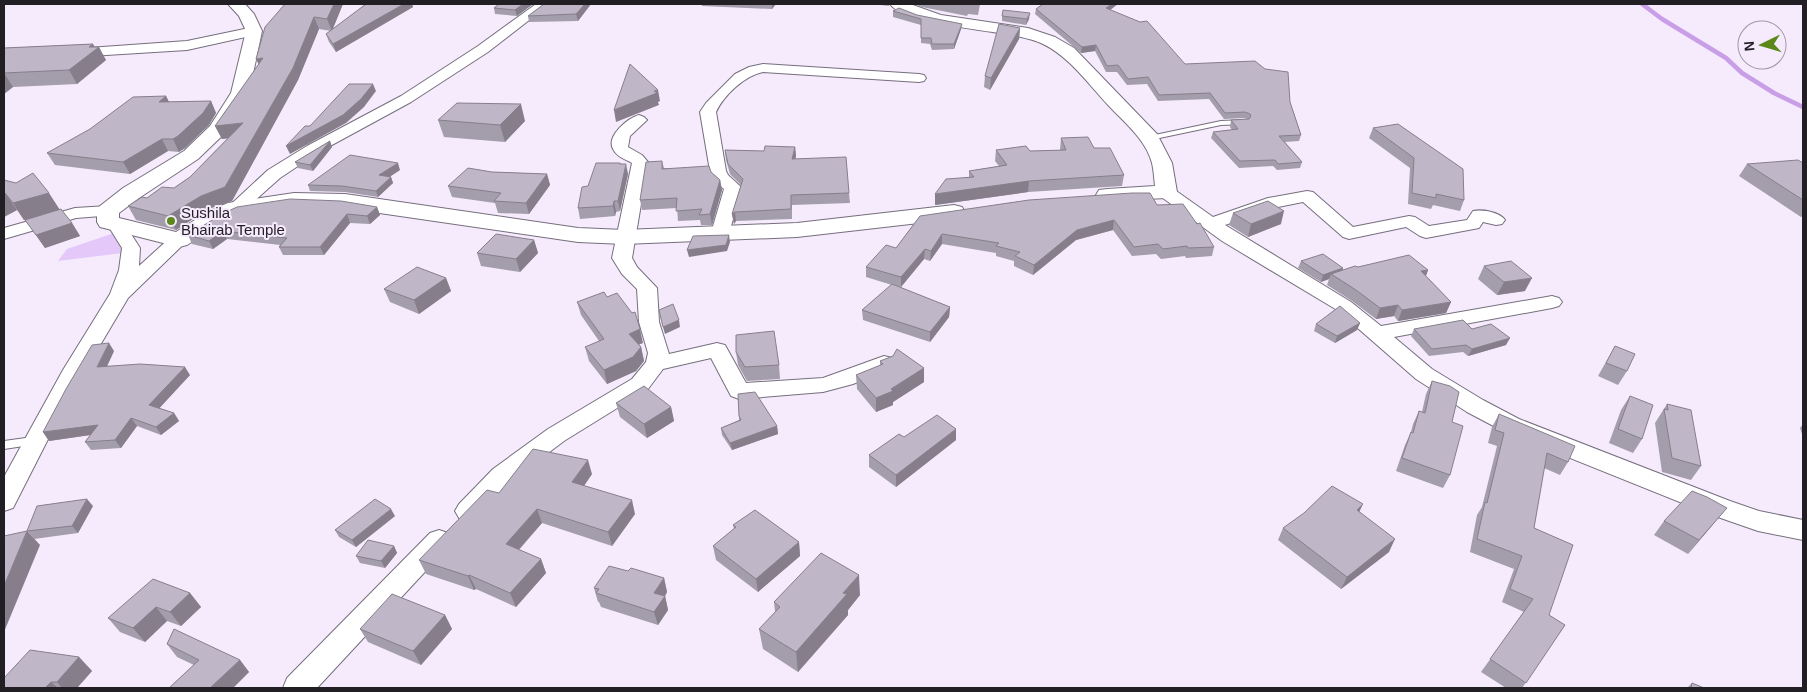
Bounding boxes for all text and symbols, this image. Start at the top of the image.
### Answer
north arrow [1737,20,1787,70]
text: N [1741,40,1757,52]
place label: Sushila Bhairab Temple [181,204,285,238]
marker: Sushila Bhairab Temple [165,215,177,227]

